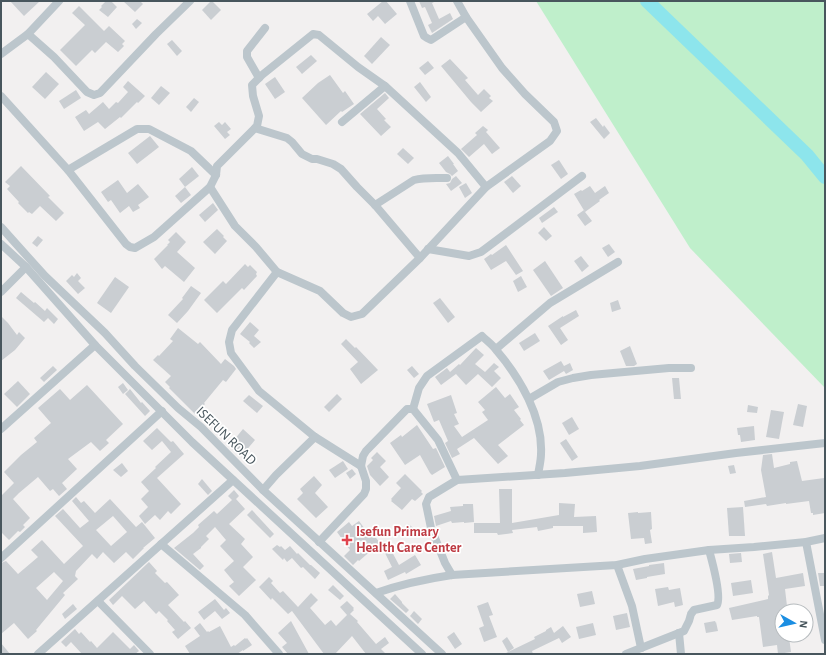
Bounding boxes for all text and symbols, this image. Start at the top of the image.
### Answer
street label: ISEFUN ROAD [193,404,259,468]
place label: Isefun Primary Health Care Center [356,525,462,555]
marker: Isefun Primary Health Care Center [341,534,353,546]
north arrow [774,603,814,643]
text: N [797,620,809,629]

